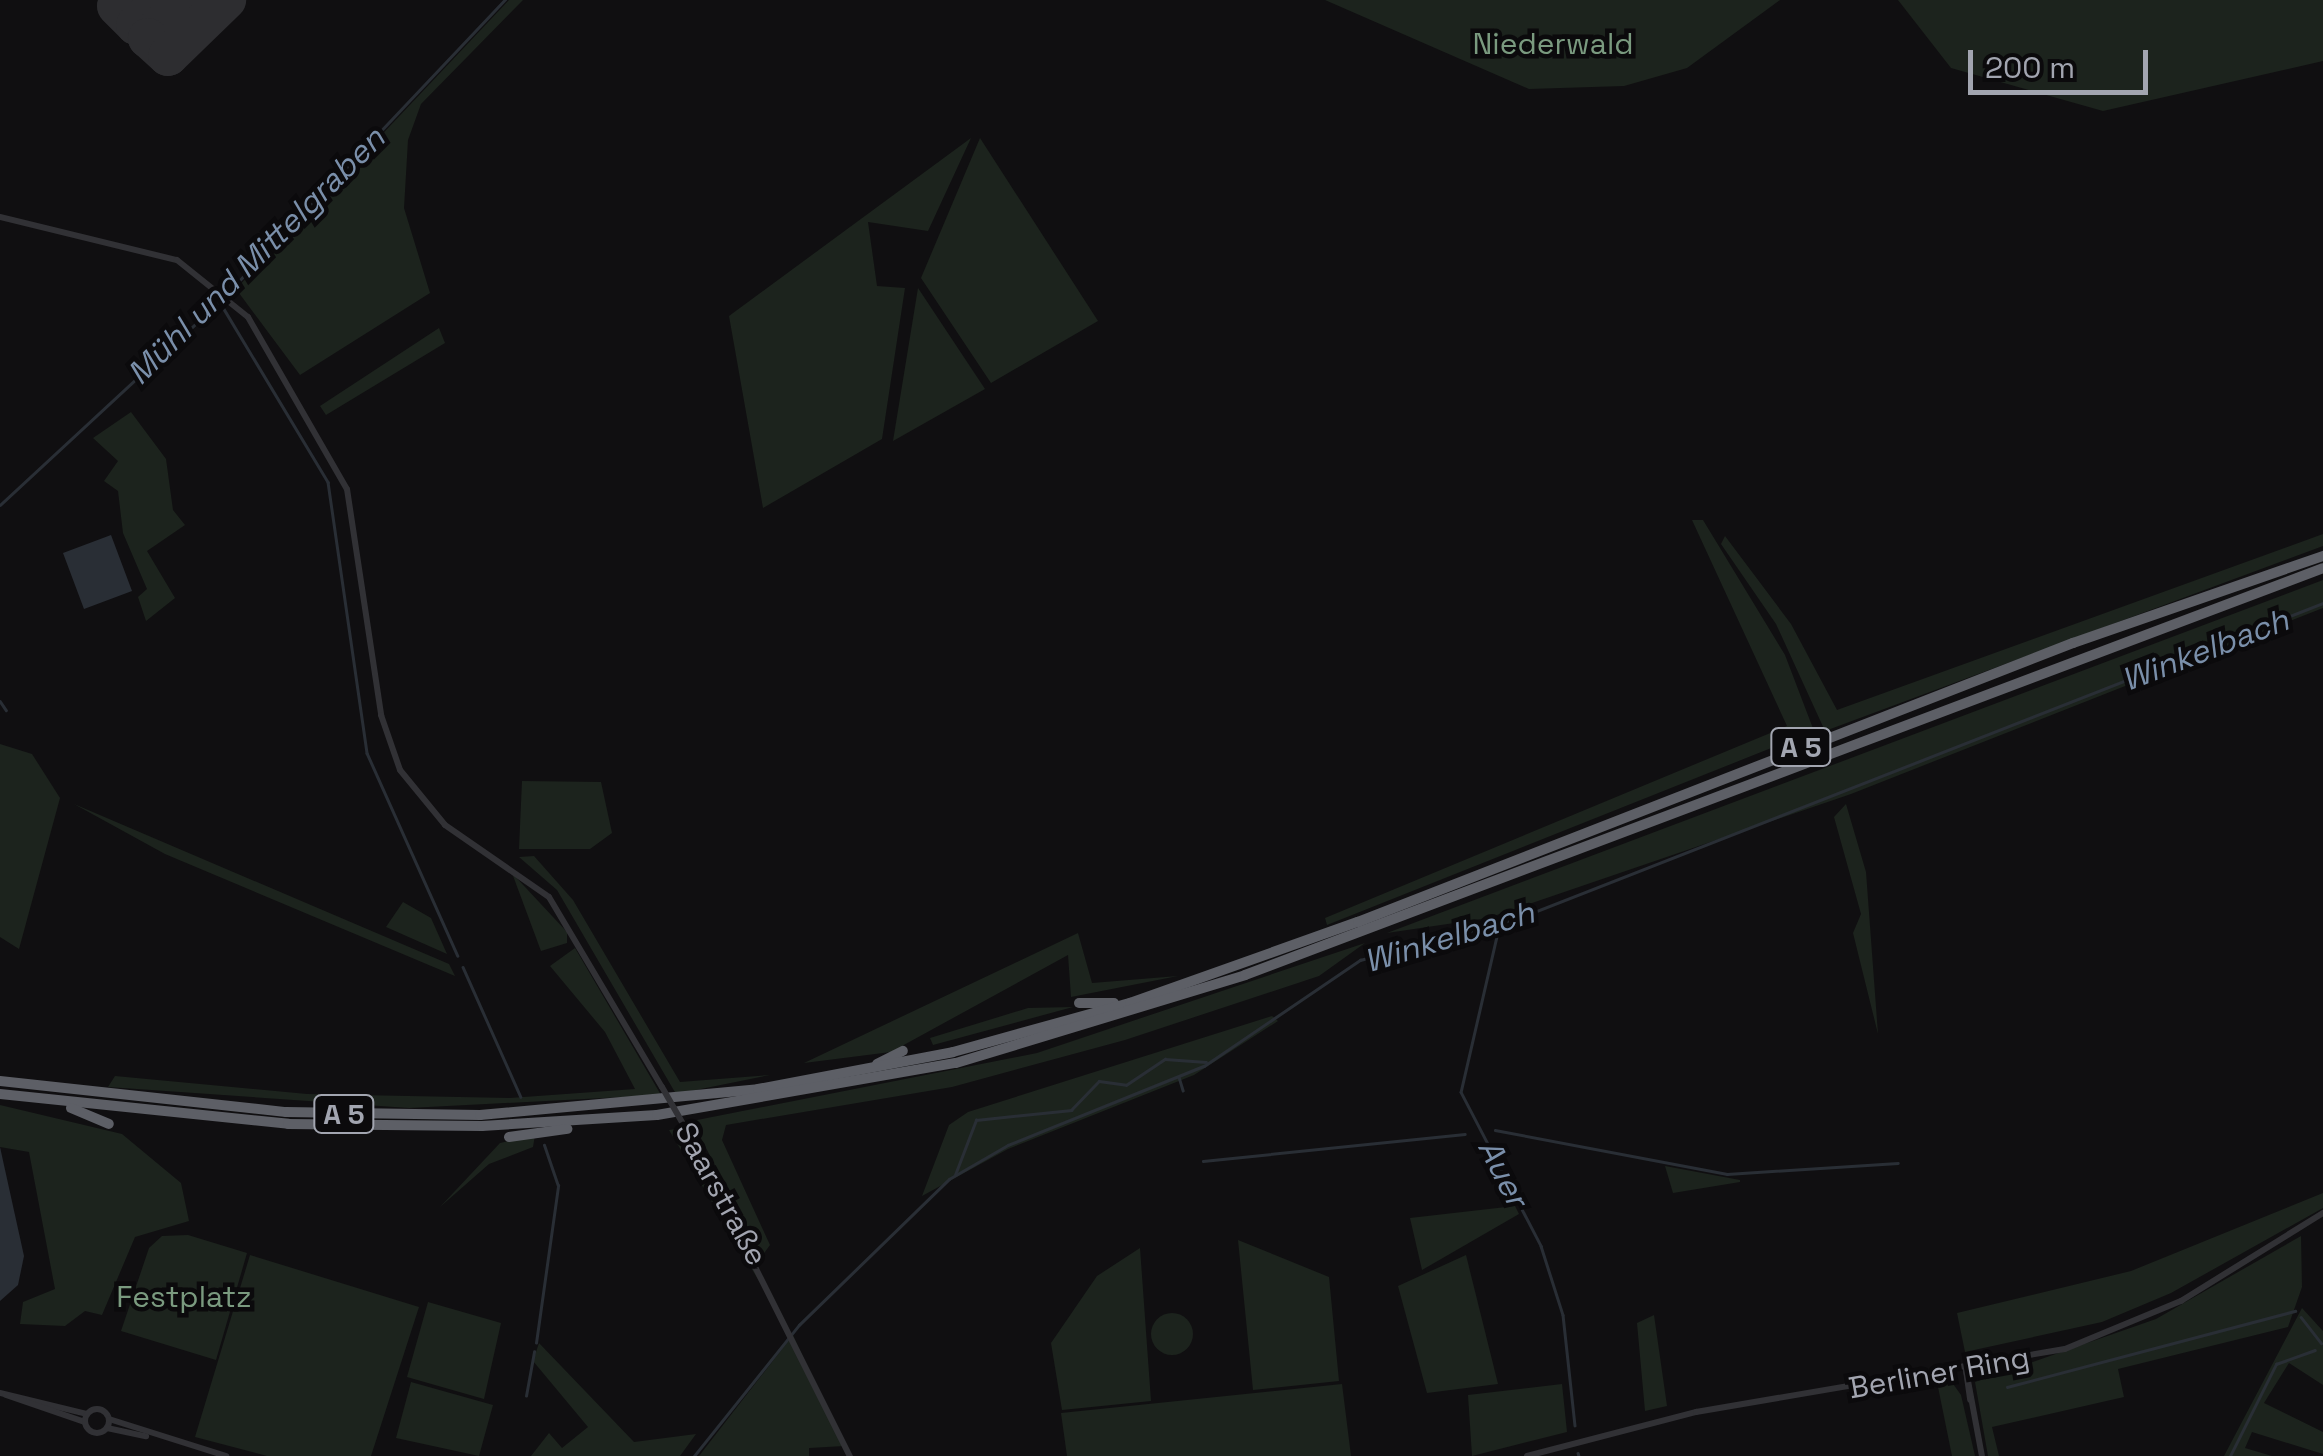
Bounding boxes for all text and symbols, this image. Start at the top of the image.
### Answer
park label: Niederwald [1472,26,1634,62]
scale bar [1973,30,2153,92]
text: 200 m [1985,48,2075,87]
water label: Mühl und Mittelgraben [119,119,393,393]
water label: Winkelbach [2116,601,2294,699]
road number: A 5 [1768,724,1834,770]
water label: Winkelbach [1359,893,1539,981]
road number: A 5 [312,1091,376,1137]
street label: Saarstraße [667,1116,775,1272]
water label: Auer [1470,1133,1536,1213]
park label: Festplatz [116,1279,252,1315]
street label: Berliner Ring [1846,1339,2032,1407]

